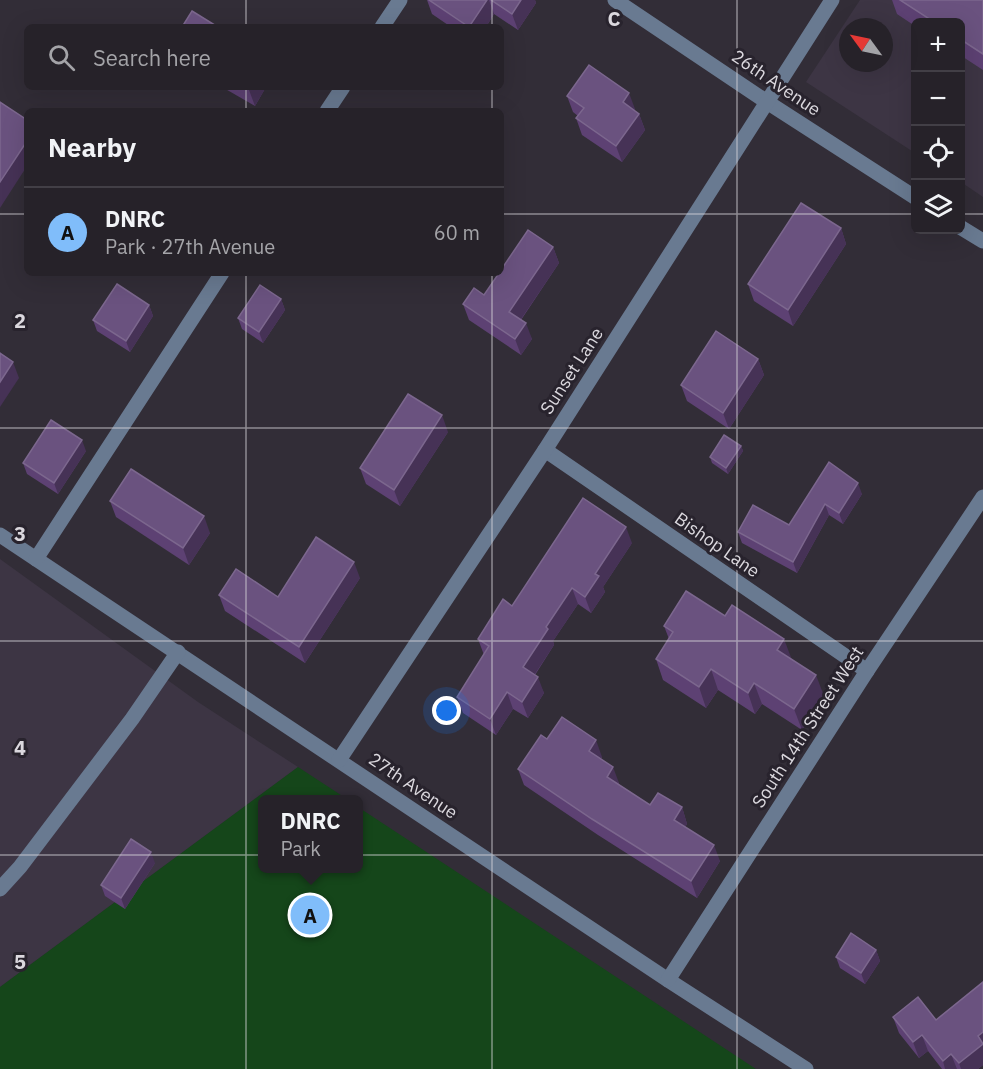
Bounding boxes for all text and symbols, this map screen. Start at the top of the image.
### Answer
text: C [607,5,621,32]
north arrow [839,18,893,72]
map controls [911,18,965,234]
button: + [911,18,965,72]
search box [24,24,504,90]
icon: search [45,41,78,74]
text: Search here [93,43,211,72]
street label: 26th Avenue [727,44,825,121]
button: − [911,72,965,126]
button: locate [911,126,965,180]
text: Nearby [48,130,136,164]
button: layers [911,180,965,234]
text: DNRC [105,204,165,233]
text: A [61,219,74,246]
text: 60 m [434,219,480,246]
text: Park · 27th Avenue [105,233,275,260]
text: 2 [14,307,26,334]
street label: Sunset Lane [535,323,608,418]
street label: Bishop Lane [670,507,764,582]
text: 3 [14,520,26,547]
street label: South 14th Street West [747,642,868,812]
your location [432,696,461,725]
text: 4 [14,734,26,761]
street label: 27th Avenue [364,747,462,824]
popup [258,795,363,873]
text: DNRC [280,806,341,835]
text: Park [280,835,321,862]
pin: A [290,892,330,938]
text: 5 [14,948,26,975]

